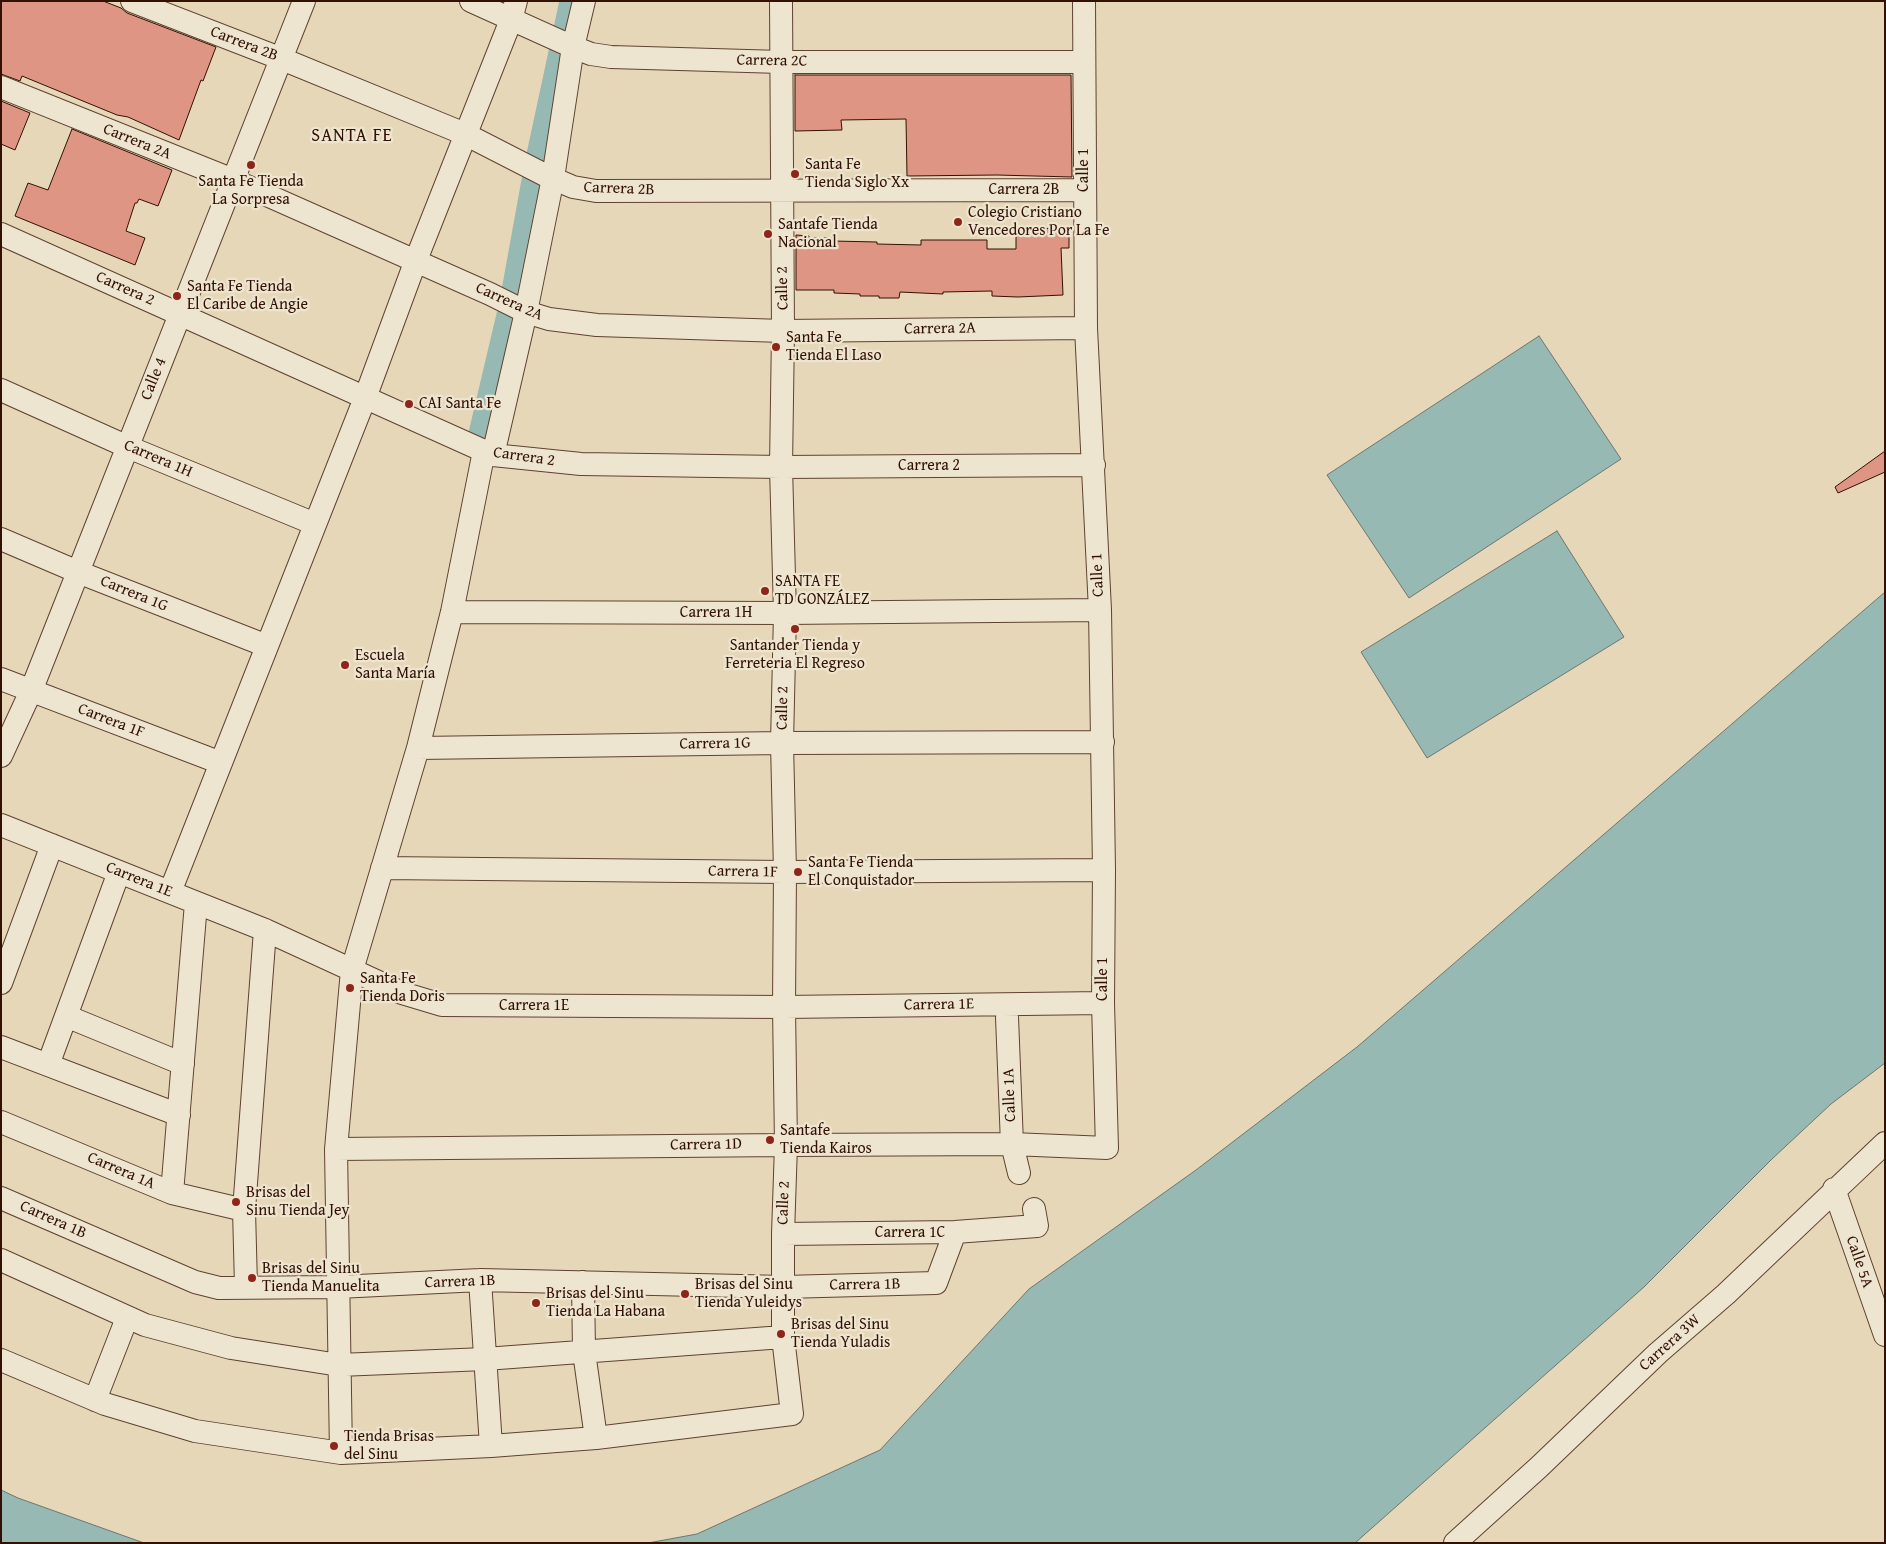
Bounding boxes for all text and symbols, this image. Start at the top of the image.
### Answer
street label: Carrera 2B [207,22,281,66]
street label: Carrera 2C [737,51,807,71]
street label: Carrera 2A [100,120,174,164]
district label: SANTA FE [310,125,394,147]
street label: Calle 1 [1074,148,1094,192]
place label: Santa Fe Tienda Siglo Xx [805,155,909,193]
marker: Santa Fe Tienda La Sorpresa [245,159,257,171]
marker: Santa Fe Tienda Siglo Xx [789,168,801,180]
place label: Santa Fe Tienda La Sorpresa [198,172,304,210]
street label: Carrera 2B [583,178,655,200]
street label: Carrera 2B [988,180,1060,200]
place label: Colegio Cristiano Vencedores Por La Fe [968,203,1110,241]
place label: Santafe Tienda Nacional [778,215,878,253]
marker: Colegio Cristiano Vencedores Por La Fe [952,216,964,228]
marker: Santafe Tienda Nacional [762,228,774,240]
street label: Calle 2 [773,266,793,310]
street label: Carrera 2 [93,268,157,310]
place label: Santa Fe Tienda El Caribe de Angie [187,277,308,315]
street label: Carrera 2A [472,279,546,325]
marker: Santa Fe Tienda El Caribe de Angie [171,290,183,302]
street label: Carrera 2A [904,319,976,339]
place label: Santa Fe Tienda El Laso [786,328,882,366]
marker: Santa Fe Tienda El Laso [770,341,782,353]
street label: Calle 4 [137,355,171,403]
place label: CAI Santa Fe [419,394,501,414]
marker: CAI Santa Fe [403,398,415,410]
street label: Carrera 1H [121,436,195,482]
street label: Carrera 2 [492,443,556,471]
street label: Carrera 2 [898,456,960,476]
street label: Calle 1 [1088,553,1108,597]
street label: Carrera 1G [97,572,171,616]
place label: SANTA FE TD GONZÁLEZ [775,572,869,610]
marker: SANTA FE TD GONZÁLEZ [759,585,771,597]
street label: Carrera 1H [680,603,752,623]
marker: Santander Tienda y Ferreteria El Regreso [789,623,801,635]
place label: Santander Tienda y Ferreteria El Regreso [725,636,865,674]
place label: Escuela Santa María [355,646,435,684]
marker: Escuela Santa María [339,659,351,671]
street label: Calle 2 [773,686,793,730]
street label: Carrera 1F [75,700,147,742]
street label: Carrera 1G [679,734,751,754]
place label: Santa Fe Tienda El Conquistador [808,853,914,891]
street label: Carrera 1E [103,858,175,902]
street label: Carrera 1F [708,862,778,882]
marker: Santa Fe Tienda El Conquistador [792,866,804,878]
street label: Calle 1 [1093,957,1113,1001]
place label: Santa Fe Tienda Doris [360,969,445,1007]
marker: Santa Fe Tienda Doris [344,982,356,994]
street label: Carrera 1E [904,995,974,1015]
street label: Carrera 1E [499,996,569,1016]
street label: Calle 1A [999,1068,1021,1122]
place label: Santafe Tienda Kairos [780,1121,872,1159]
marker: Santafe Tienda Kairos [764,1134,776,1146]
street label: Carrera 1D [670,1135,742,1155]
street label: Carrera 1A [84,1148,158,1194]
street label: Calle 2 [774,1181,794,1225]
place label: Brisas del Sinu Tienda Jey [246,1183,350,1221]
marker: Brisas del Sinu Tienda Jey [230,1196,242,1208]
street label: Carrera 1B [17,1197,89,1243]
street label: Carrera 1C [875,1223,945,1243]
street label: Calle 5A [1841,1233,1877,1291]
place label: Brisas del Sinu Tienda Manuelita [262,1259,380,1297]
street label: Carrera 1B [424,1271,496,1293]
marker: Brisas del Sinu Tienda Manuelita [246,1272,258,1284]
place label: Brisas del Sinu Tienda Yuleidys [695,1275,802,1313]
street label: Carrera 1B [829,1275,901,1295]
place label: Brisas del Sinu Tienda La Habana [546,1284,665,1322]
marker: Brisas del Sinu Tienda Yuleidys [679,1288,691,1300]
marker: Brisas del Sinu Tienda La Habana [530,1297,542,1309]
street label: Carrera 3W [1636,1311,1704,1375]
place label: Brisas del Sinu Tienda Yuladis [791,1315,890,1353]
marker: Brisas del Sinu Tienda Yuladis [775,1328,787,1340]
place label: Tienda Brisas del Sinu [344,1427,434,1465]
marker: Tienda Brisas del Sinu [328,1440,340,1452]

